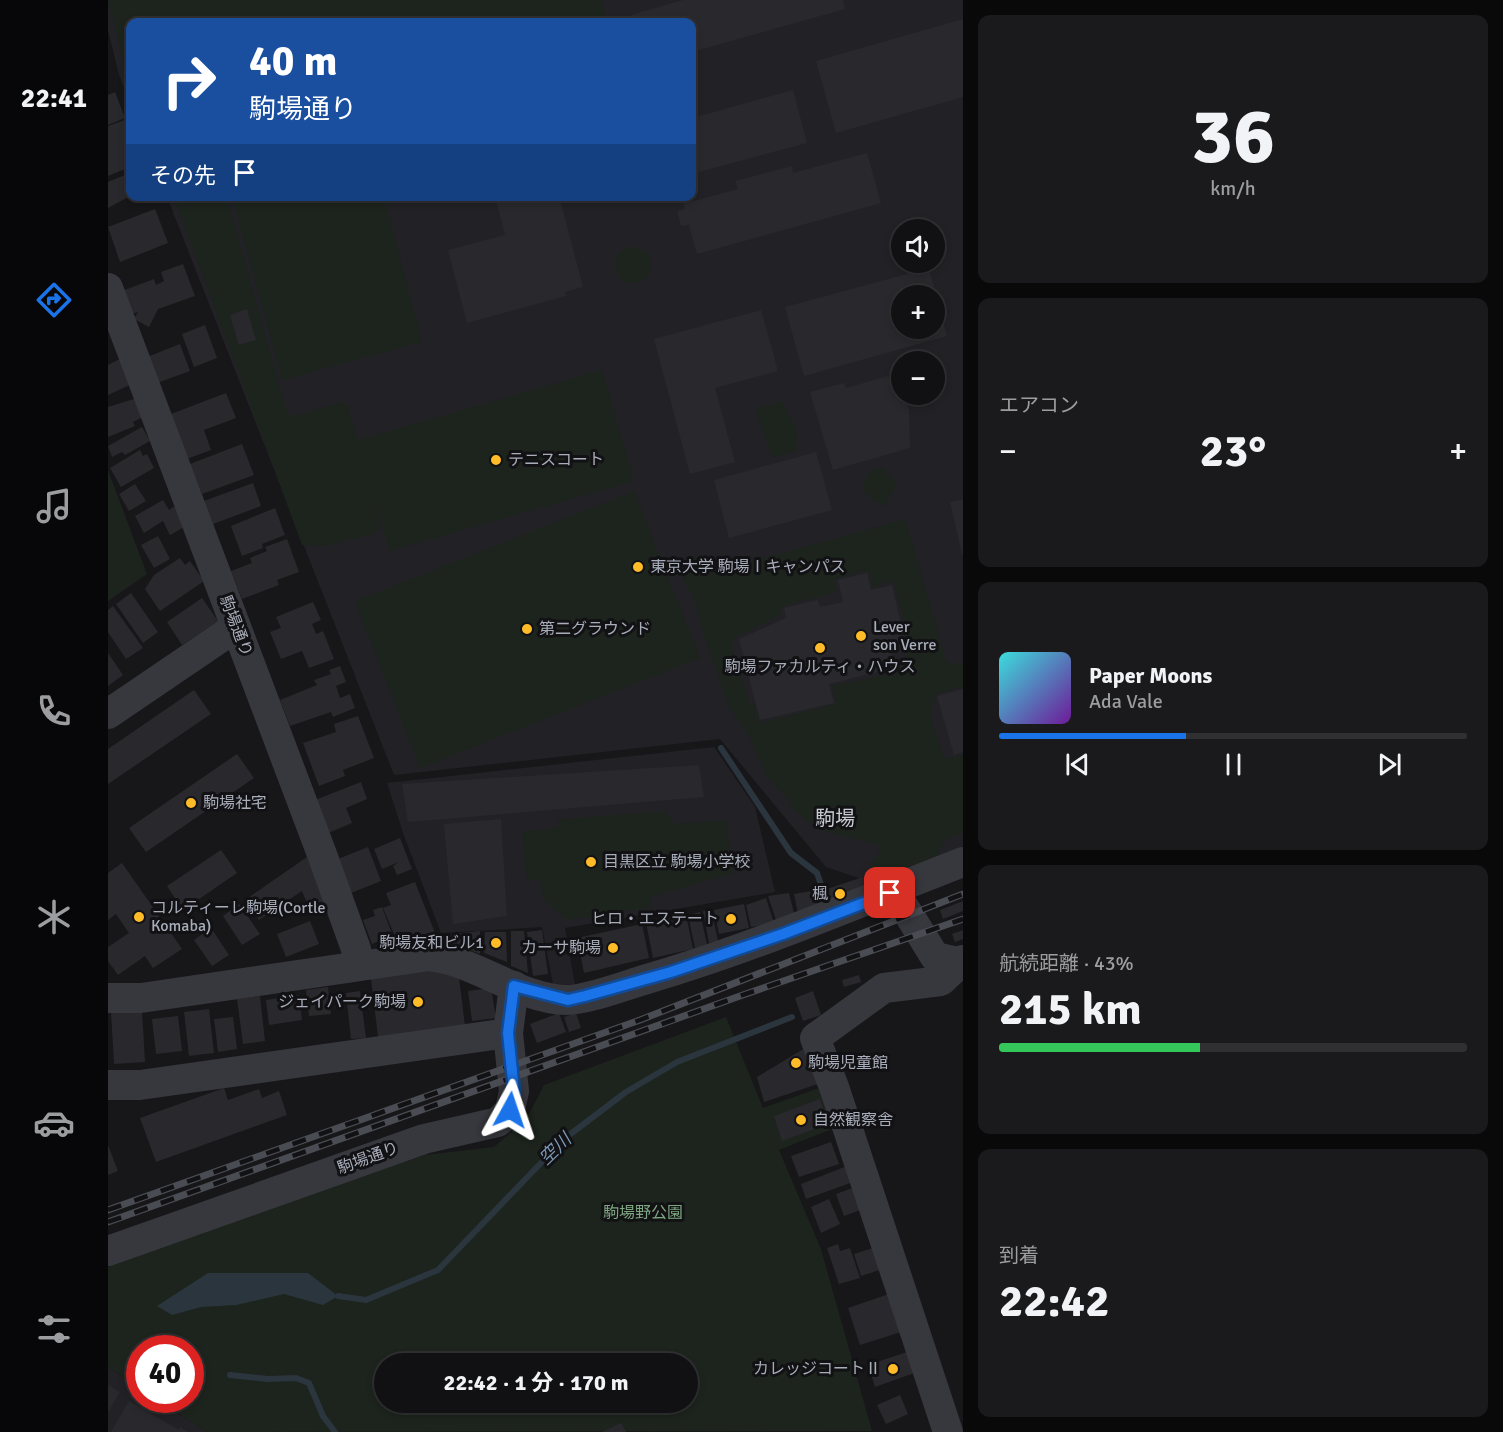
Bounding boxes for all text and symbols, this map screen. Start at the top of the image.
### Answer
text: 40 m [249,36,338,87]
icon: right [150,42,228,120]
text: 22:41 [21,82,87,115]
text: 36 [1191,89,1275,185]
text: 駒場通り [249,93,357,126]
icon: arrive [228,156,261,189]
text: その先 [150,162,216,189]
text: km/h [1210,176,1256,201]
map controls [891,219,945,405]
button: sound [891,219,945,273]
icon: directions [33,279,75,321]
button: + [891,285,945,339]
button: − [891,351,945,405]
text: エアコン [999,393,1079,418]
text: 23° [1200,424,1266,479]
text: − [999,431,1017,472]
text: + [1449,431,1467,472]
place label: テニスコート [508,450,604,470]
marker: テニスコート [489,453,503,467]
icon: music [33,485,75,527]
place label: 東京大学 駒場Ⅰキャンパス [650,557,846,577]
marker: 東京大学 駒場Ⅰキャンパス [631,560,645,574]
street label: 駒場通り [215,593,257,659]
place label: Lever son Verre [873,617,936,655]
place label: 第二グラウンド [539,619,651,639]
marker: 第二グラウンド [520,622,534,636]
marker: Lever son Verre [854,629,868,643]
marker: 駒場ファカルティ・ハウス [813,641,827,655]
place label: 駒場ファカルティ・ハウス [724,657,916,677]
text: Paper Moons [1089,662,1212,689]
text: Ada Vale [1089,689,1163,714]
icon: phone [33,690,75,732]
icon: previous [1061,748,1094,781]
icon: pause [1217,748,1250,781]
icon: next [1373,748,1406,781]
place label: 駒場社宅 [203,793,267,813]
marker: 駒場社宅 [184,796,198,810]
district label: 駒場 [815,806,855,831]
place label: 目黒区立 駒場小学校 [603,852,751,872]
marker: 目黒区立 駒場小学校 [584,855,598,869]
pin [864,867,915,918]
icon: arrive [873,876,906,909]
place label: 楓 [812,884,828,904]
marker: 楓 [833,887,847,901]
icon: climate [33,896,75,938]
place label: コルティーレ駒場(Cortle Komaba) [151,898,326,936]
place label: ヒロ・エステート [591,909,719,929]
marker: コルティーレ駒場(Cortle Komaba) [132,910,146,924]
marker: ヒロ・エステート [724,912,738,926]
place label: 駒場友和ビル1 [379,933,484,953]
marker: 駒場友和ビル1 [489,936,503,950]
place label: カーサ駒場 [521,938,601,958]
marker: カーサ駒場 [606,941,620,955]
text: 航続距離 · 43% [999,951,1134,976]
text: 215 km [999,982,1142,1037]
place label: ジェイパーク駒場 [278,992,406,1012]
marker: ジェイパーク駒場 [411,995,425,1009]
place label: 駒場児童館 [808,1053,888,1073]
marker: 駒場児童館 [789,1056,803,1070]
position arrow [478,1078,542,1142]
icon: car [33,1102,75,1144]
place label: 自然観察舎 [813,1110,893,1130]
marker: 自然観察舎 [794,1113,808,1127]
water label: 空川 [534,1127,577,1169]
street label: 駒場通り [335,1138,401,1178]
park label: 駒場野公園 [603,1203,683,1223]
text: 到着 [999,1243,1039,1268]
text: 22:42 [999,1274,1109,1329]
icon: filters [33,1308,75,1350]
speed limit sign: 40 [126,1335,204,1413]
place label: カレッジコートⅡ [753,1359,881,1379]
marker: カレッジコートⅡ [886,1362,900,1376]
text: 22:42 · 1 分 · 170 m [444,1369,628,1396]

